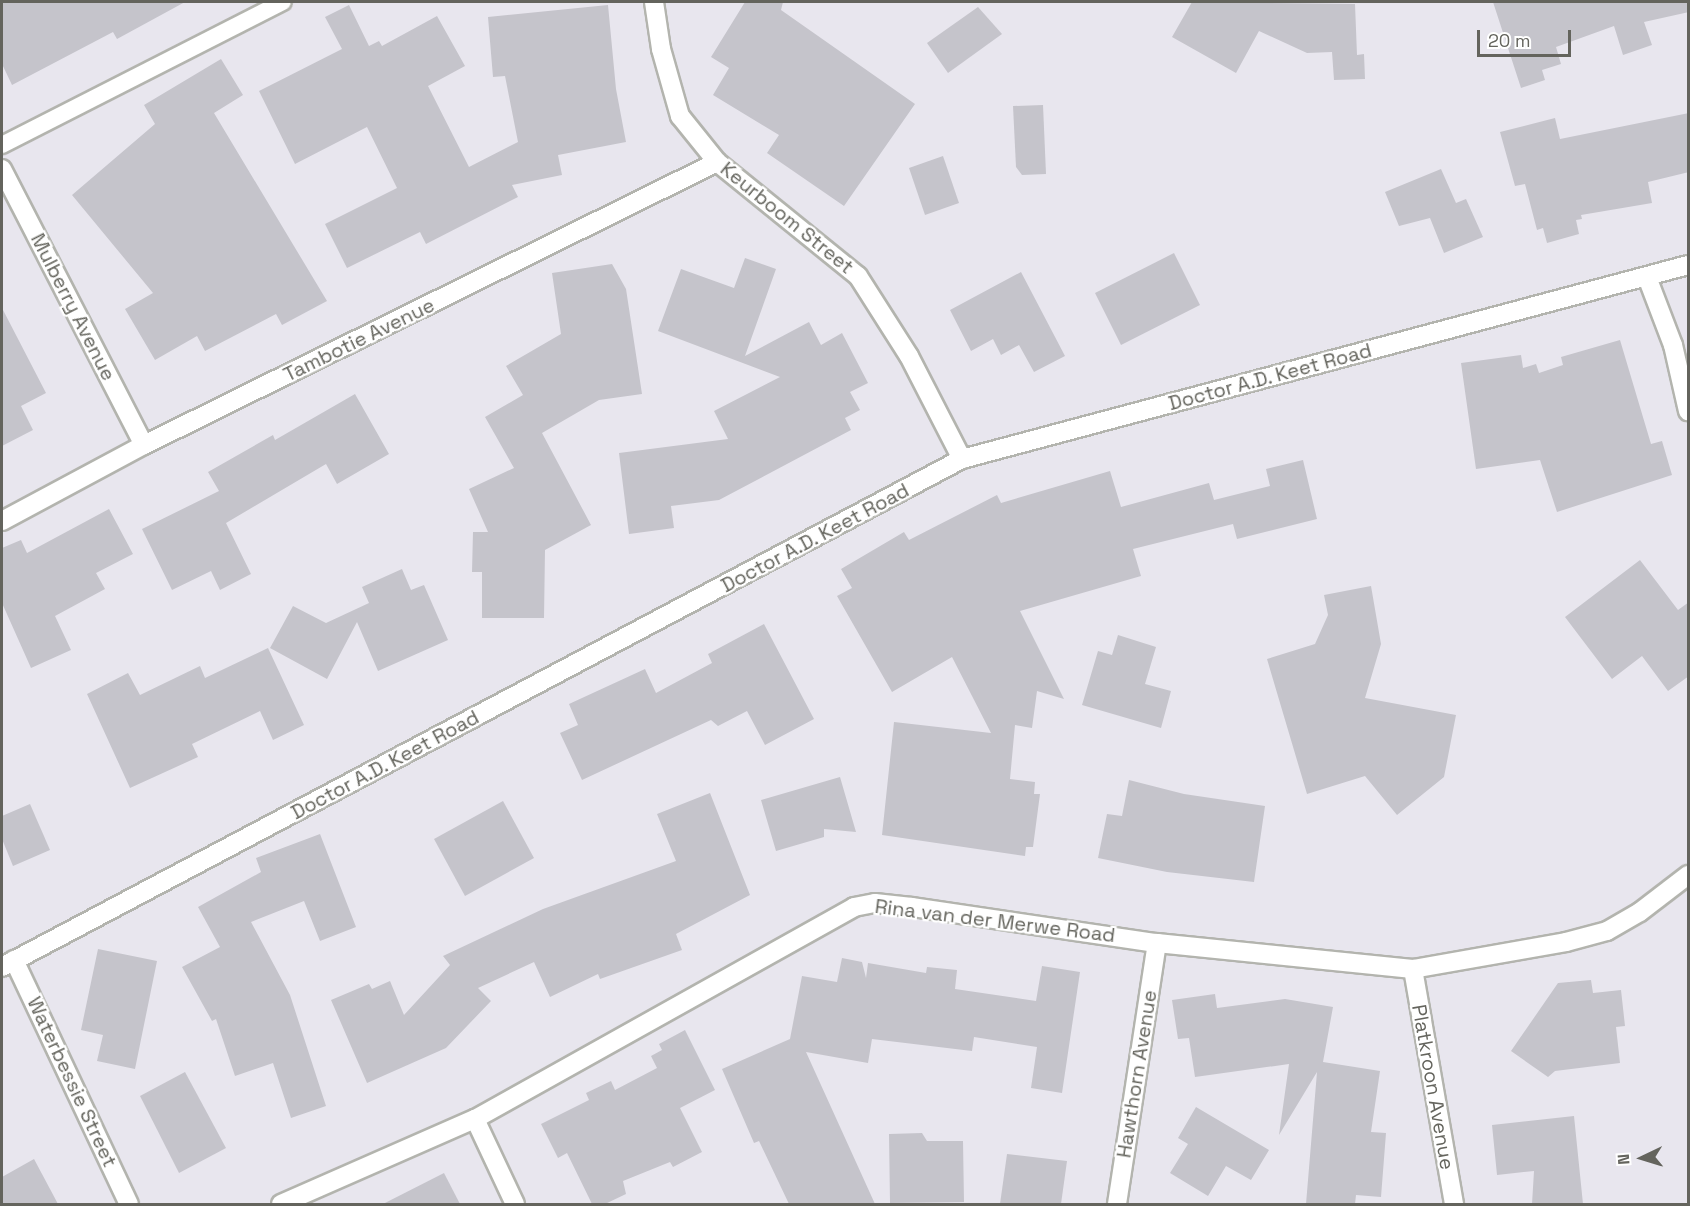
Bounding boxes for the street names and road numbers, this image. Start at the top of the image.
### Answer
street label: Keurboom Street [716,157,858,279]
street label: Mulberry Avenue [25,229,121,385]
street label: Tambotie Avenue [279,293,439,387]
street label: Doctor A.D. Keet Road [1165,338,1375,416]
street label: Doctor A.D. Keet Road [717,478,913,598]
street label: Doctor A.D. Keet Road [287,705,483,825]
street label: Rina van der Merwe Road [874,894,1116,948]
street label: Hawthorn Avenue [1112,988,1162,1160]
street label: Waterbessie Street [22,993,122,1171]
street label: Platkroon Avenue [1407,1002,1459,1172]

